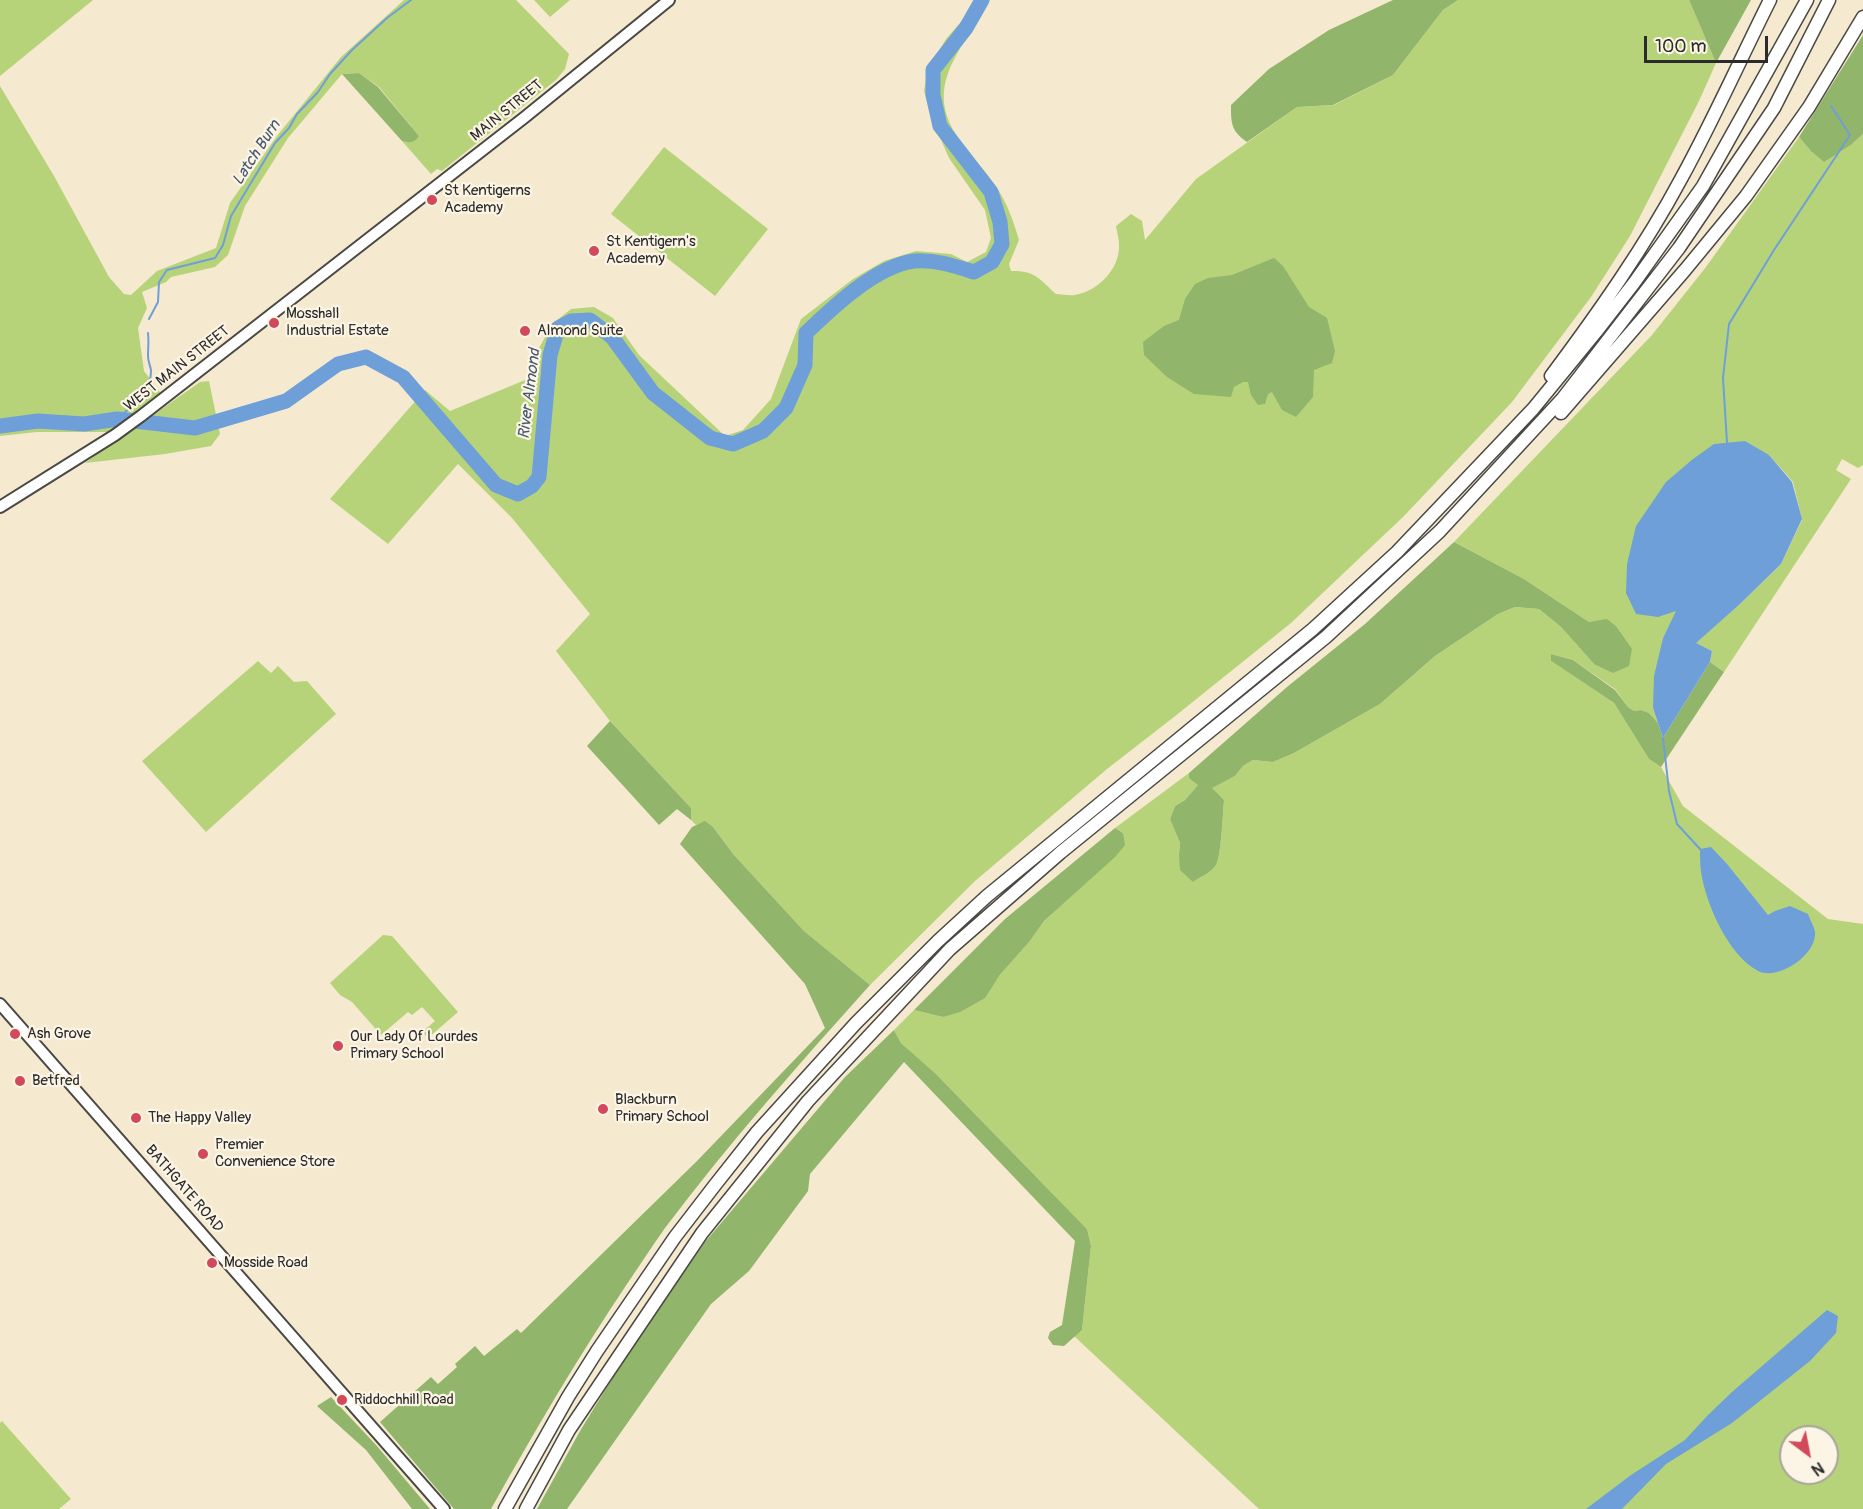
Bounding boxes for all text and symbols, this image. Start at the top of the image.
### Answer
scale bar [1647,24,1772,62]
text: 100 m [1655,35,1707,58]
street label: MAIN STREET [467,76,547,146]
water label: Latch Burn [229,117,285,189]
place label: St Kentigerns Academy [444,182,530,217]
marker: St Kentigerns Academy [425,193,439,207]
place label: St Kentigern's Academy [606,233,696,268]
marker: St Kentigern's Academy [587,244,601,258]
place label: Mosshall Industrial Estate [286,305,389,340]
marker: Mosshall Industrial Estate [267,316,281,330]
street label: WEST MAIN STREET [121,322,233,416]
place label: Almond Suite [537,322,623,340]
marker: Almond Suite [518,324,532,338]
water label: River Almond [515,348,545,440]
place label: Ash Grove [27,1025,91,1043]
marker: Ash Grove [8,1027,22,1041]
place label: Our Lady Of Lourdes Primary School [350,1028,478,1063]
marker: Our Lady Of Lourdes Primary School [331,1039,345,1053]
place label: Betfred [32,1072,80,1090]
marker: Betfred [13,1074,27,1088]
place label: Blackburn Primary School [615,1091,709,1126]
marker: Blackburn Primary School [596,1102,610,1116]
place label: The Happy Valley [148,1109,251,1127]
marker: The Happy Valley [129,1111,143,1125]
place label: Premier Convenience Store [215,1136,335,1171]
street label: BATHGATE ROAD [141,1142,227,1236]
marker: Premier Convenience Store [196,1147,210,1161]
place label: Mosside Road [224,1254,308,1272]
marker: Mosside Road [205,1256,219,1270]
place label: Riddochhill Road [354,1391,454,1409]
marker: Riddochhill Road [335,1393,349,1407]
north arrow [1779,1425,1839,1485]
text: N [1808,1457,1827,1480]

